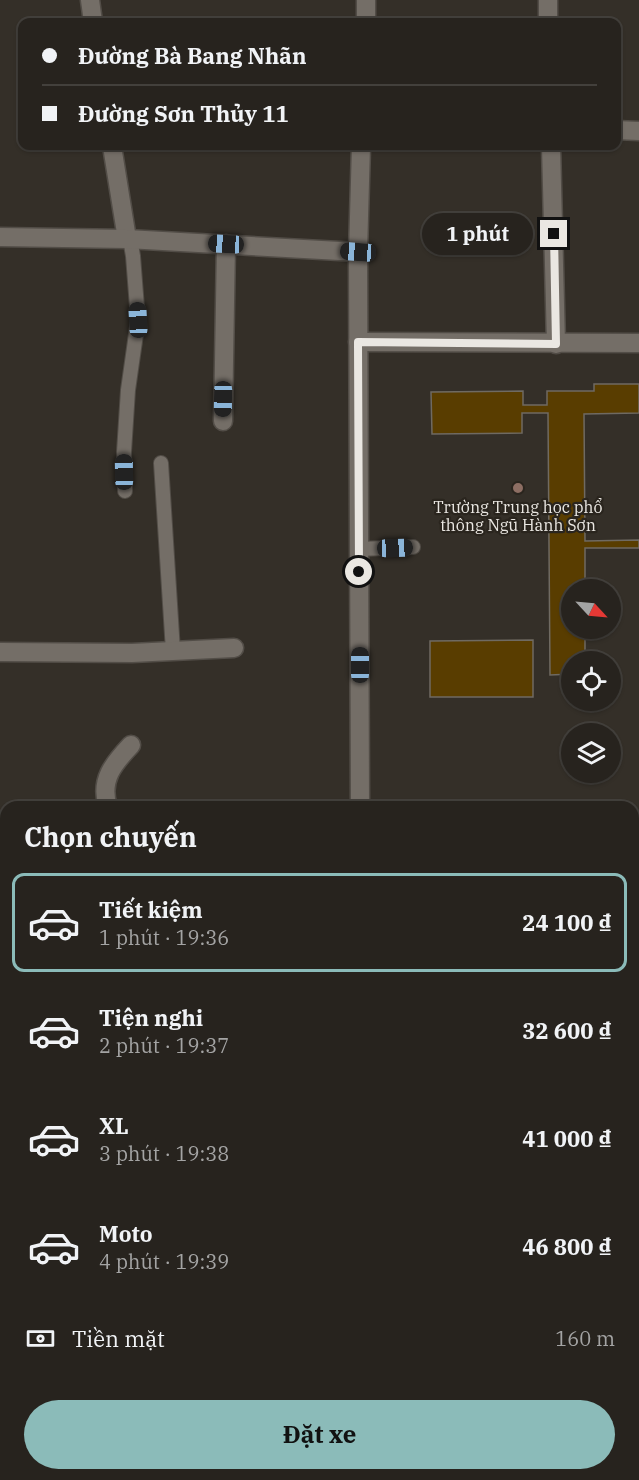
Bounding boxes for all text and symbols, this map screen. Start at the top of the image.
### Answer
text: Đường Bà Bang Nhãn [78,41,306,70]
text: Đường Sơn Thủy 11 [78,99,289,128]
callout: 1 phút [422,213,533,255]
text: 1 phút [446,220,509,247]
route end [540,220,567,247]
car [208,234,244,254]
car [339,242,377,262]
car [128,302,148,338]
car [214,381,232,417]
car [115,454,133,490]
marker: Trường Trung học phổ thông Ngũ Hành Sơn [511,481,525,495]
place label: Trường Trung học phổ thông Ngũ Hành Sơn [433,497,603,535]
car [377,538,413,558]
route start [345,558,372,585]
north arrow [561,579,621,639]
map controls [561,579,621,783]
car [351,647,369,683]
button: locate [561,651,621,711]
button: layers [561,723,621,783]
text: Chọn chuyến [24,819,197,854]
text: Tiết kiệm [99,895,203,924]
icon: car [27,896,81,950]
text: 24 100 ₫ [522,908,612,937]
text: 1 phút · 19:36 [99,924,229,951]
text: Tiện nghi [99,1003,203,1032]
icon: car [27,1004,81,1058]
text: 32 600 ₫ [522,1016,612,1045]
text: 2 phút · 19:37 [99,1032,229,1059]
text: XL [99,1111,129,1140]
icon: car [27,1112,81,1166]
text: 41 000 ₫ [522,1124,612,1153]
text: 3 phút · 19:38 [99,1140,229,1167]
text: Moto [99,1219,153,1248]
icon: car [27,1220,81,1274]
text: 46 800 ₫ [522,1232,612,1261]
text: 4 phút · 19:39 [99,1248,229,1275]
icon: cash [24,1322,57,1355]
text: Tiền mặt [72,1324,165,1353]
text: 160 m [555,1325,615,1352]
button: Đặt xe [24,1400,615,1469]

